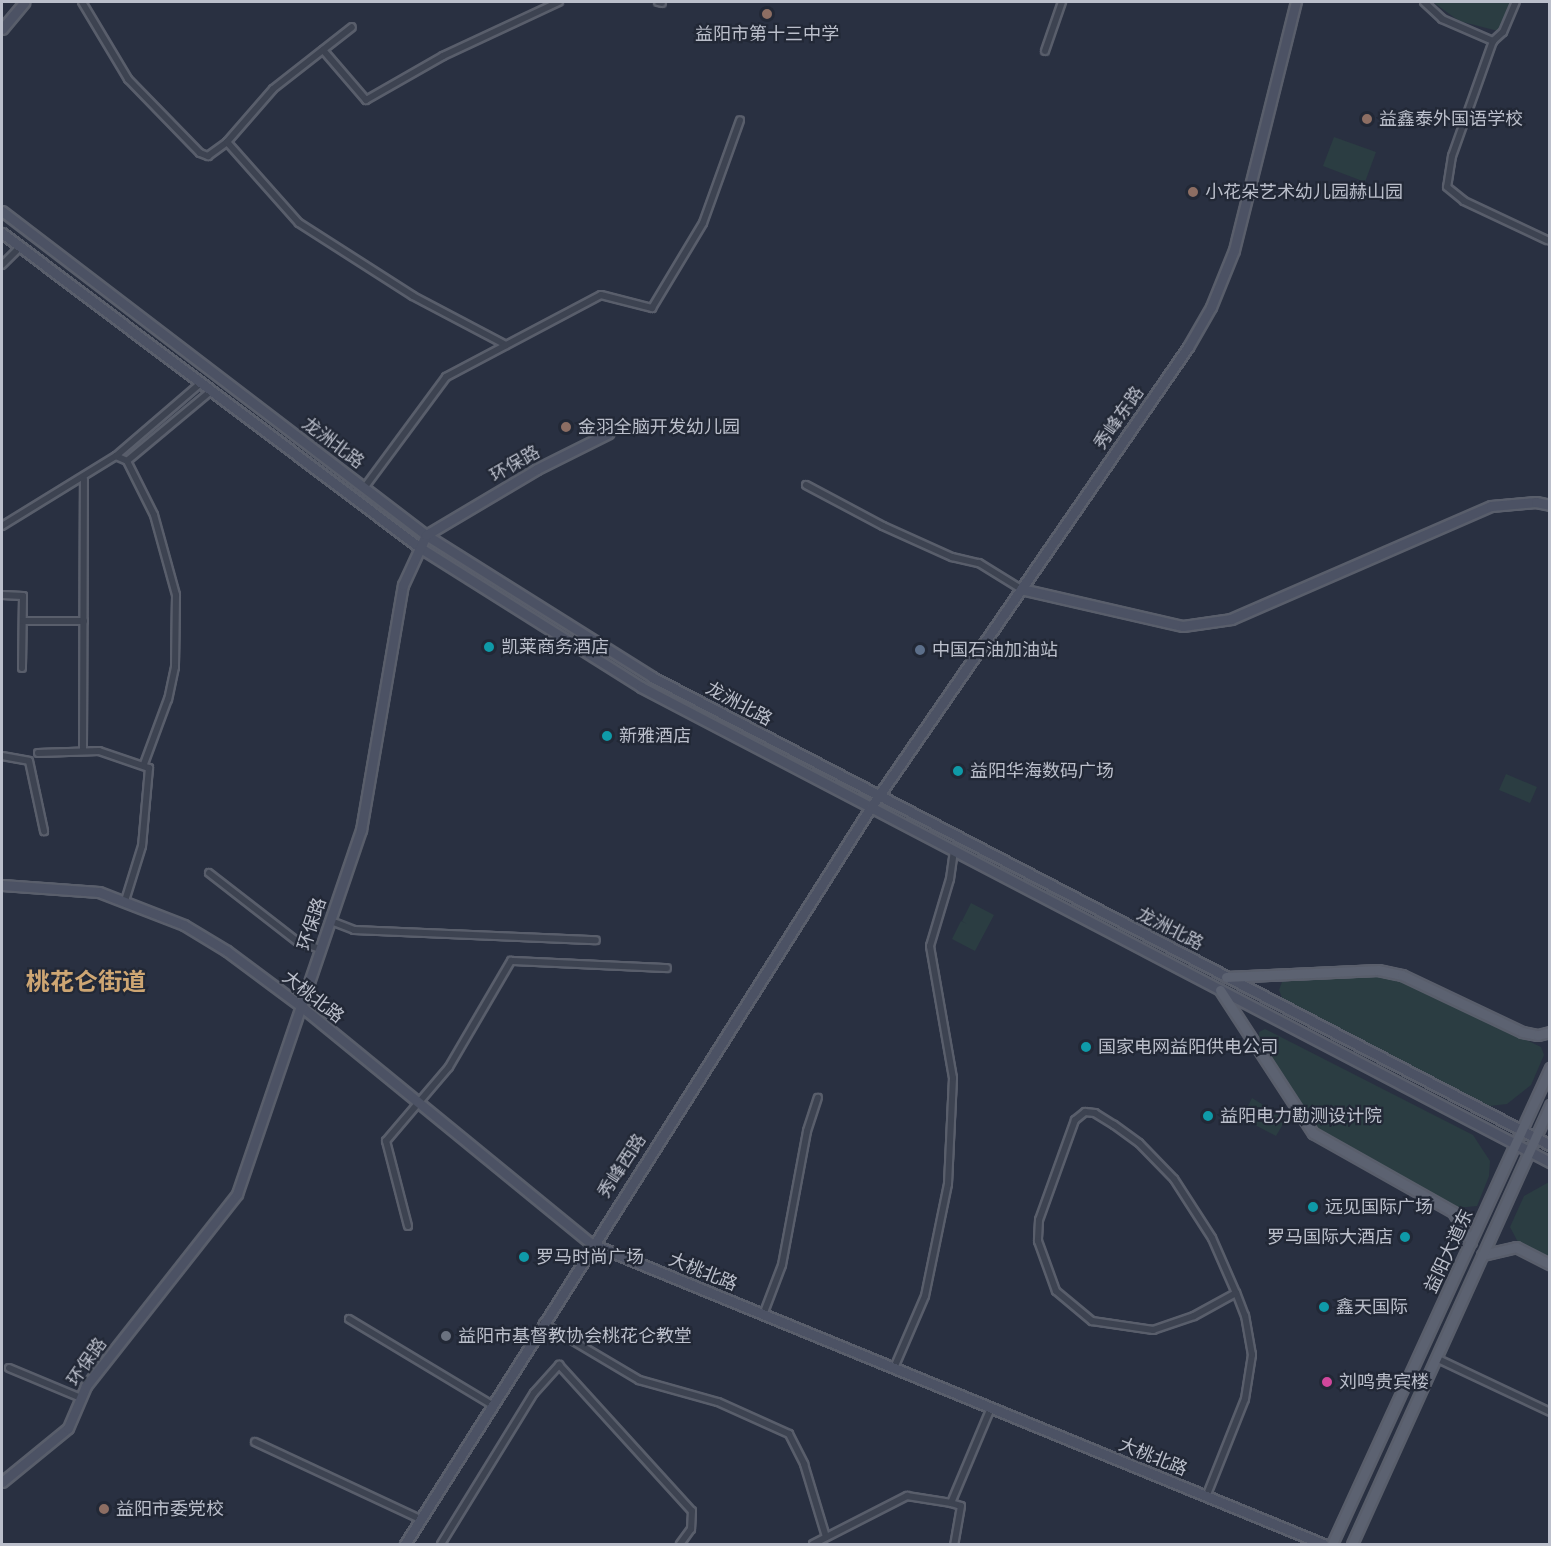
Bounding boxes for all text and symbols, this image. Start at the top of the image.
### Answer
marker: 益阳市第十三中学 [760,7,774,21]
place label: 益阳市第十三中学 [695,23,839,45]
place label: 益鑫泰外国语学校 [1379,108,1523,130]
marker: 益鑫泰外国语学校 [1360,112,1374,126]
place label: 小花朵艺术幼儿园赫山园 [1205,181,1403,203]
marker: 小花朵艺术幼儿园赫山园 [1186,185,1200,199]
street label: 秀峰东路 [1090,382,1148,454]
street label: 龙洲北路 [298,413,368,473]
place label: 金羽全脑开发幼儿园 [578,416,740,438]
marker: 金羽全脑开发幼儿园 [559,420,573,434]
street label: 环保路 [486,441,544,487]
place label: 凯莱商务酒店 [501,636,609,658]
place label: 中国石油加油站 [932,639,1058,661]
marker: 凯莱商务酒店 [482,640,496,654]
marker: 中国石油加油站 [913,643,927,657]
street label: 龙洲北路 [702,678,776,730]
place label: 新雅酒店 [619,725,691,747]
marker: 新雅酒店 [600,729,614,743]
place label: 益阳华海数码广场 [970,760,1114,782]
marker: 益阳华海数码广场 [951,764,965,778]
street label: 环保路 [293,895,331,953]
street label: 龙洲北路 [1133,903,1207,955]
street label: 大桃北路 [278,966,348,1028]
district label: 桃花仑街道 [26,968,146,996]
place label: 国家电网益阳供电公司 [1098,1036,1278,1058]
marker: 国家电网益阳供电公司 [1079,1040,1093,1054]
place label: 益阳电力勘测设计院 [1220,1105,1382,1127]
marker: 益阳电力勘测设计院 [1201,1109,1215,1123]
street label: 秀峰西路 [593,1130,651,1202]
place label: 远见国际广场 [1325,1196,1433,1218]
marker: 远见国际广场 [1306,1200,1320,1214]
street label: 益阳大道东 [1420,1206,1478,1296]
place label: 罗马国际大酒店 [1267,1226,1393,1248]
marker: 罗马国际大酒店 [1398,1230,1412,1244]
place label: 罗马时尚广场 [536,1246,644,1268]
street label: 大桃北路 [666,1249,740,1295]
marker: 罗马时尚广场 [517,1250,531,1264]
place label: 鑫天国际 [1336,1296,1408,1318]
marker: 鑫天国际 [1317,1300,1331,1314]
place label: 益阳市基督教协会桃花仑教堂 [458,1325,692,1347]
marker: 益阳市基督教协会桃花仑教堂 [439,1329,453,1343]
street label: 环保路 [63,1334,111,1390]
place label: 刘鸣贵宾楼 [1339,1371,1429,1393]
marker: 刘鸣贵宾楼 [1320,1375,1334,1389]
street label: 大桃北路 [1116,1434,1190,1480]
place label: 益阳市委党校 [116,1498,224,1520]
marker: 益阳市委党校 [97,1502,111,1516]

